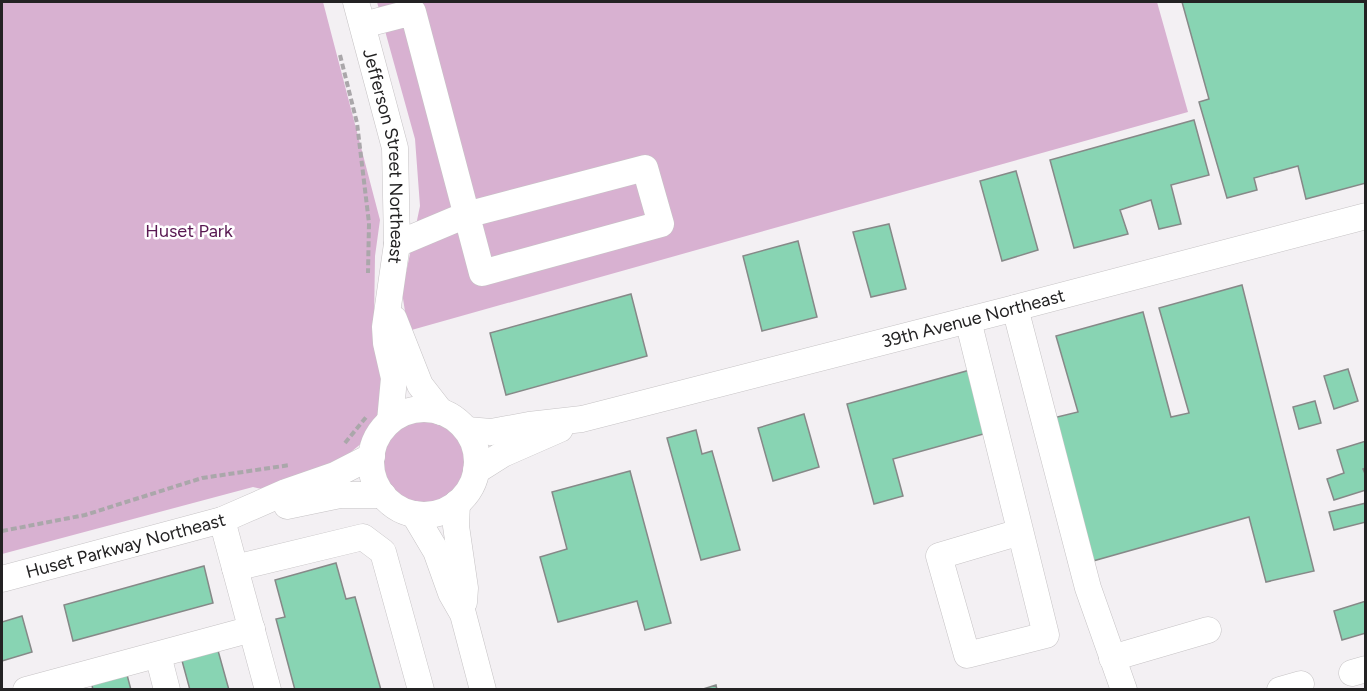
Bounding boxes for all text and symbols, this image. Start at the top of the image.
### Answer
street label: Jefferson Street Northeast [358,46,409,265]
park label: Huset Park [145,220,233,242]
street label: 39th Avenue Northeast [879,284,1067,353]
street label: Huset Parkway Northeast [23,509,228,583]

